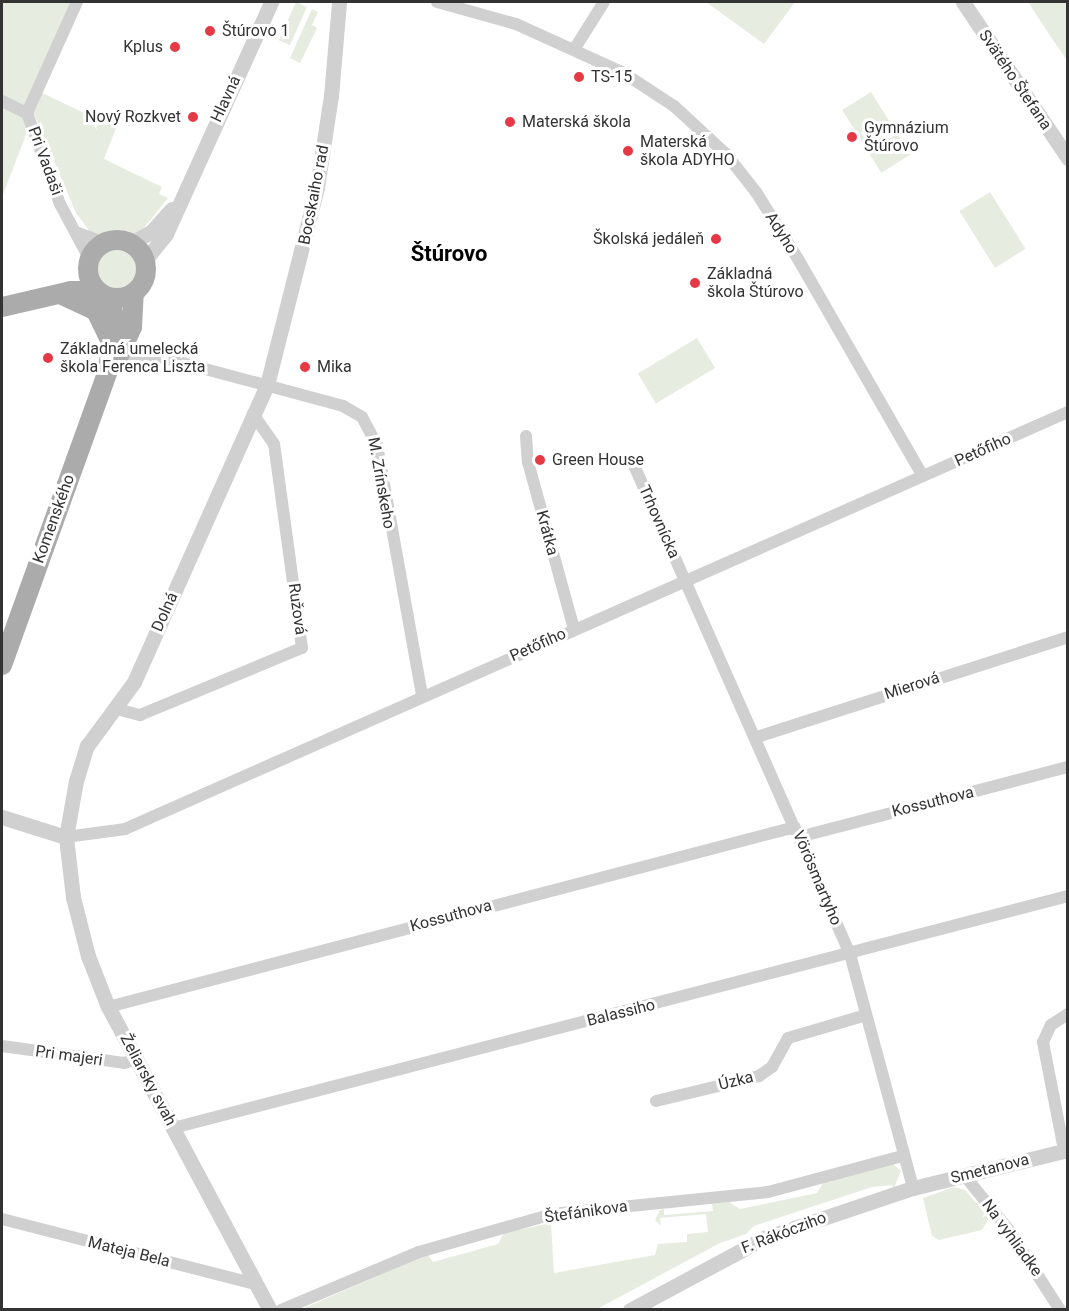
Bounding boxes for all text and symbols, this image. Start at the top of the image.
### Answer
place label: Štúrovo 1 [222,21,290,41]
marker: Štúrovo 1 [203,24,217,38]
street label: Svätého Štefana [974,26,1056,134]
place label: Kplus [123,37,163,57]
marker: Kplus [168,40,182,54]
place label: TS-15 [591,67,632,87]
marker: TS-15 [572,70,586,84]
street label: Hlavná [207,73,245,125]
place label: Nový Rozkvet [85,107,181,127]
marker: Nový Rozkvet [186,110,200,124]
place label: Materská škola [522,112,631,132]
marker: Materská škola [503,115,517,129]
place label: Gymnázium Štúrovo [864,118,949,156]
street label: Pri Vadaši [24,124,66,198]
marker: Gymnázium Štúrovo [845,130,859,144]
place label: Materská škola ADYHO [640,132,735,170]
street label: Bocskaiho rad [295,144,333,246]
marker: Materská škola ADYHO [621,144,635,158]
street label: Adyho [761,209,801,257]
place label: Školská jedáleň [593,229,704,249]
marker: Školská jedáleň [709,232,723,246]
district label: Štúrovo [411,241,487,267]
place label: Základná škola Štúrovo [707,264,804,302]
marker: Základná škola Štúrovo [688,276,702,290]
place label: Základná umelecká škola Ferenca Liszta [60,339,206,377]
marker: Základná umelecká škola Ferenca Liszta [41,351,55,365]
place label: Mika [317,357,352,377]
marker: Mika [298,360,312,374]
street label: Petőfiho [952,429,1014,471]
street label: M. Zrínskeho [364,436,398,530]
place label: Green House [552,450,644,470]
marker: Green House [533,453,547,467]
street label: Komenského [29,472,79,566]
street label: Trhovnícka [634,482,684,562]
street label: Krátka [532,508,562,558]
street label: Ružová [284,582,310,636]
street label: Dolná [148,589,182,635]
street label: Petőfiho [507,624,569,666]
street label: Mierová [882,668,942,704]
street label: Kossuthova [890,783,976,821]
street label: Vörösmartyho [788,828,846,928]
street label: Kossuthova [408,896,494,936]
street label: Balassiho [585,995,657,1031]
street label: Želiarsky svah [116,1031,180,1129]
street label: Pri majeri [34,1042,104,1070]
street label: Úzka [717,1067,755,1095]
street label: Smetanova [949,1150,1031,1188]
street label: Na vyhliadke [978,1196,1046,1280]
street label: Štefánikova [543,1197,629,1227]
street label: F. Rákócziho [739,1208,829,1258]
street label: Mateja Bela [86,1233,172,1271]

